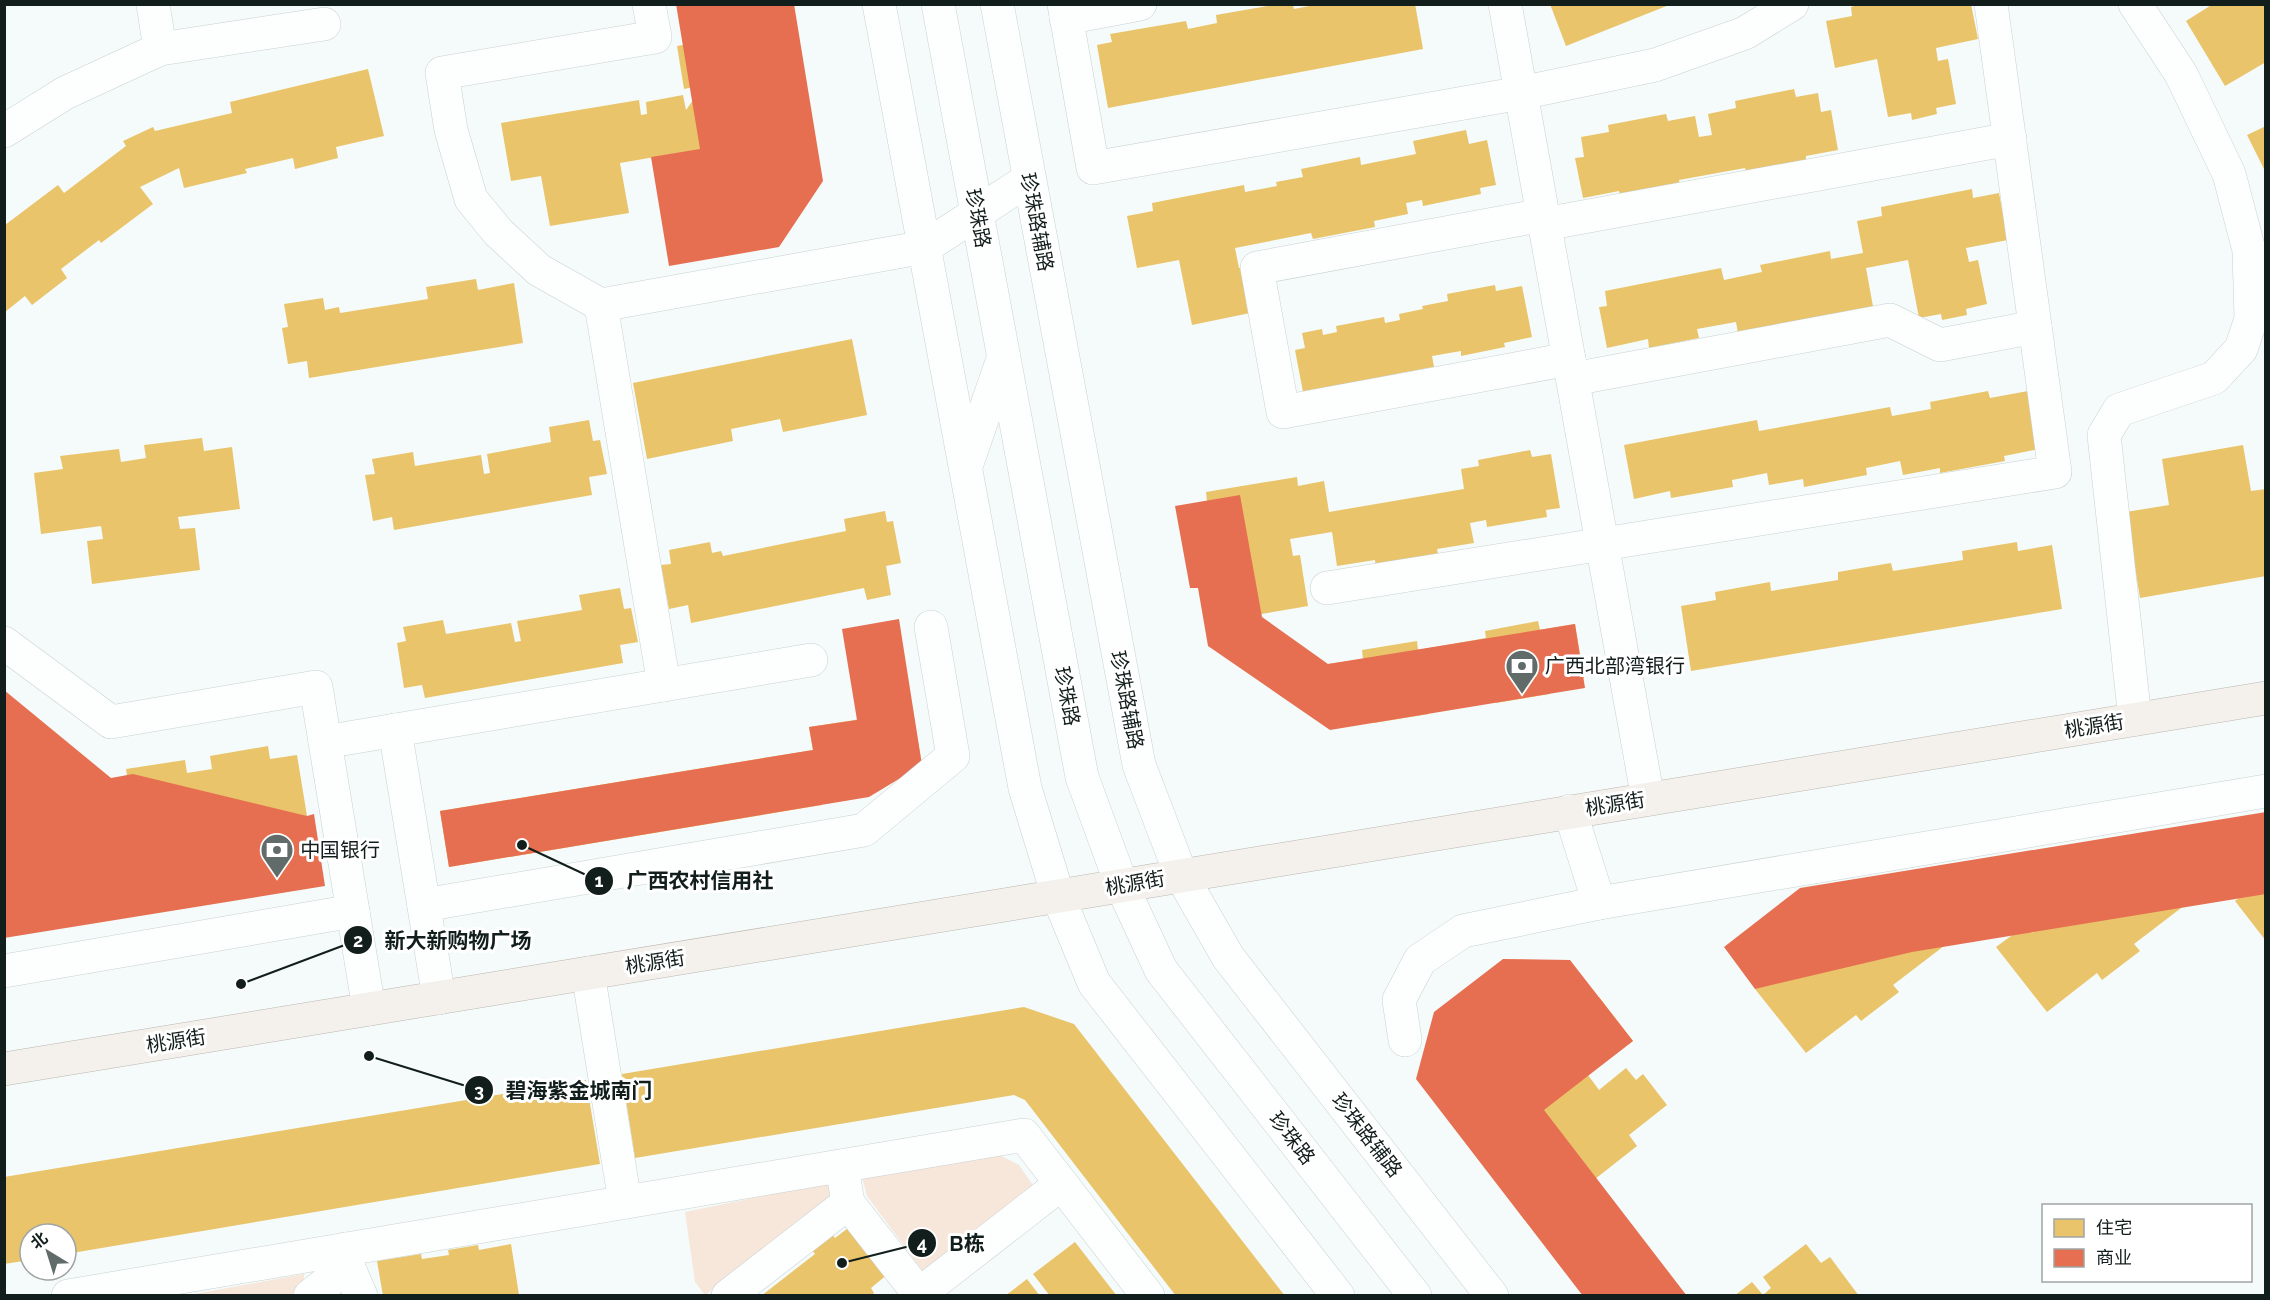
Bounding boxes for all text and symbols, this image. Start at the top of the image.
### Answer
street label: 珍珠路辅路 [1016,171,1058,273]
street label: 珍珠路 [960,186,996,250]
bank icon: 广西北部湾银行 [1504,648,1540,695]
street label: 珍珠路辅路 [1106,649,1148,751]
place label: 广西北部湾银行 [1545,654,1685,678]
street label: 珍珠路 [1049,664,1085,728]
street label: 桃源街 [2062,709,2126,743]
street label: 桃源街 [1583,787,1647,821]
bank icon: 中国银行 [259,832,295,879]
place label: 中国银行 [300,838,380,862]
callout: 广西农村信用社 [584,862,785,901]
street label: 桃源街 [1103,866,1167,900]
text: 广西农村信用社 [627,868,774,893]
text: 1 [595,870,604,891]
callout: 新大新购物广场 [343,921,544,960]
text: 新大新购物广场 [385,928,532,953]
text: 2 [353,930,363,951]
street label: 桃源街 [623,945,687,979]
street label: 桃源街 [144,1024,208,1058]
callout: 碧海紫金城南门 [464,1071,665,1110]
text: 碧海紫金城南门 [506,1078,653,1103]
text: 3 [474,1080,484,1101]
street label: 珍珠路辅路 [1327,1088,1407,1182]
street label: 珍珠路 [1264,1107,1320,1169]
legend [2042,1204,2252,1282]
text: 住宅 [2096,1217,2132,1238]
north arrow [18,1222,78,1282]
callout: B栋 [907,1224,997,1263]
text: 北 [27,1228,51,1253]
text: B栋 [949,1231,985,1256]
text: 4 [917,1233,927,1254]
text: 商业 [2096,1247,2132,1268]

